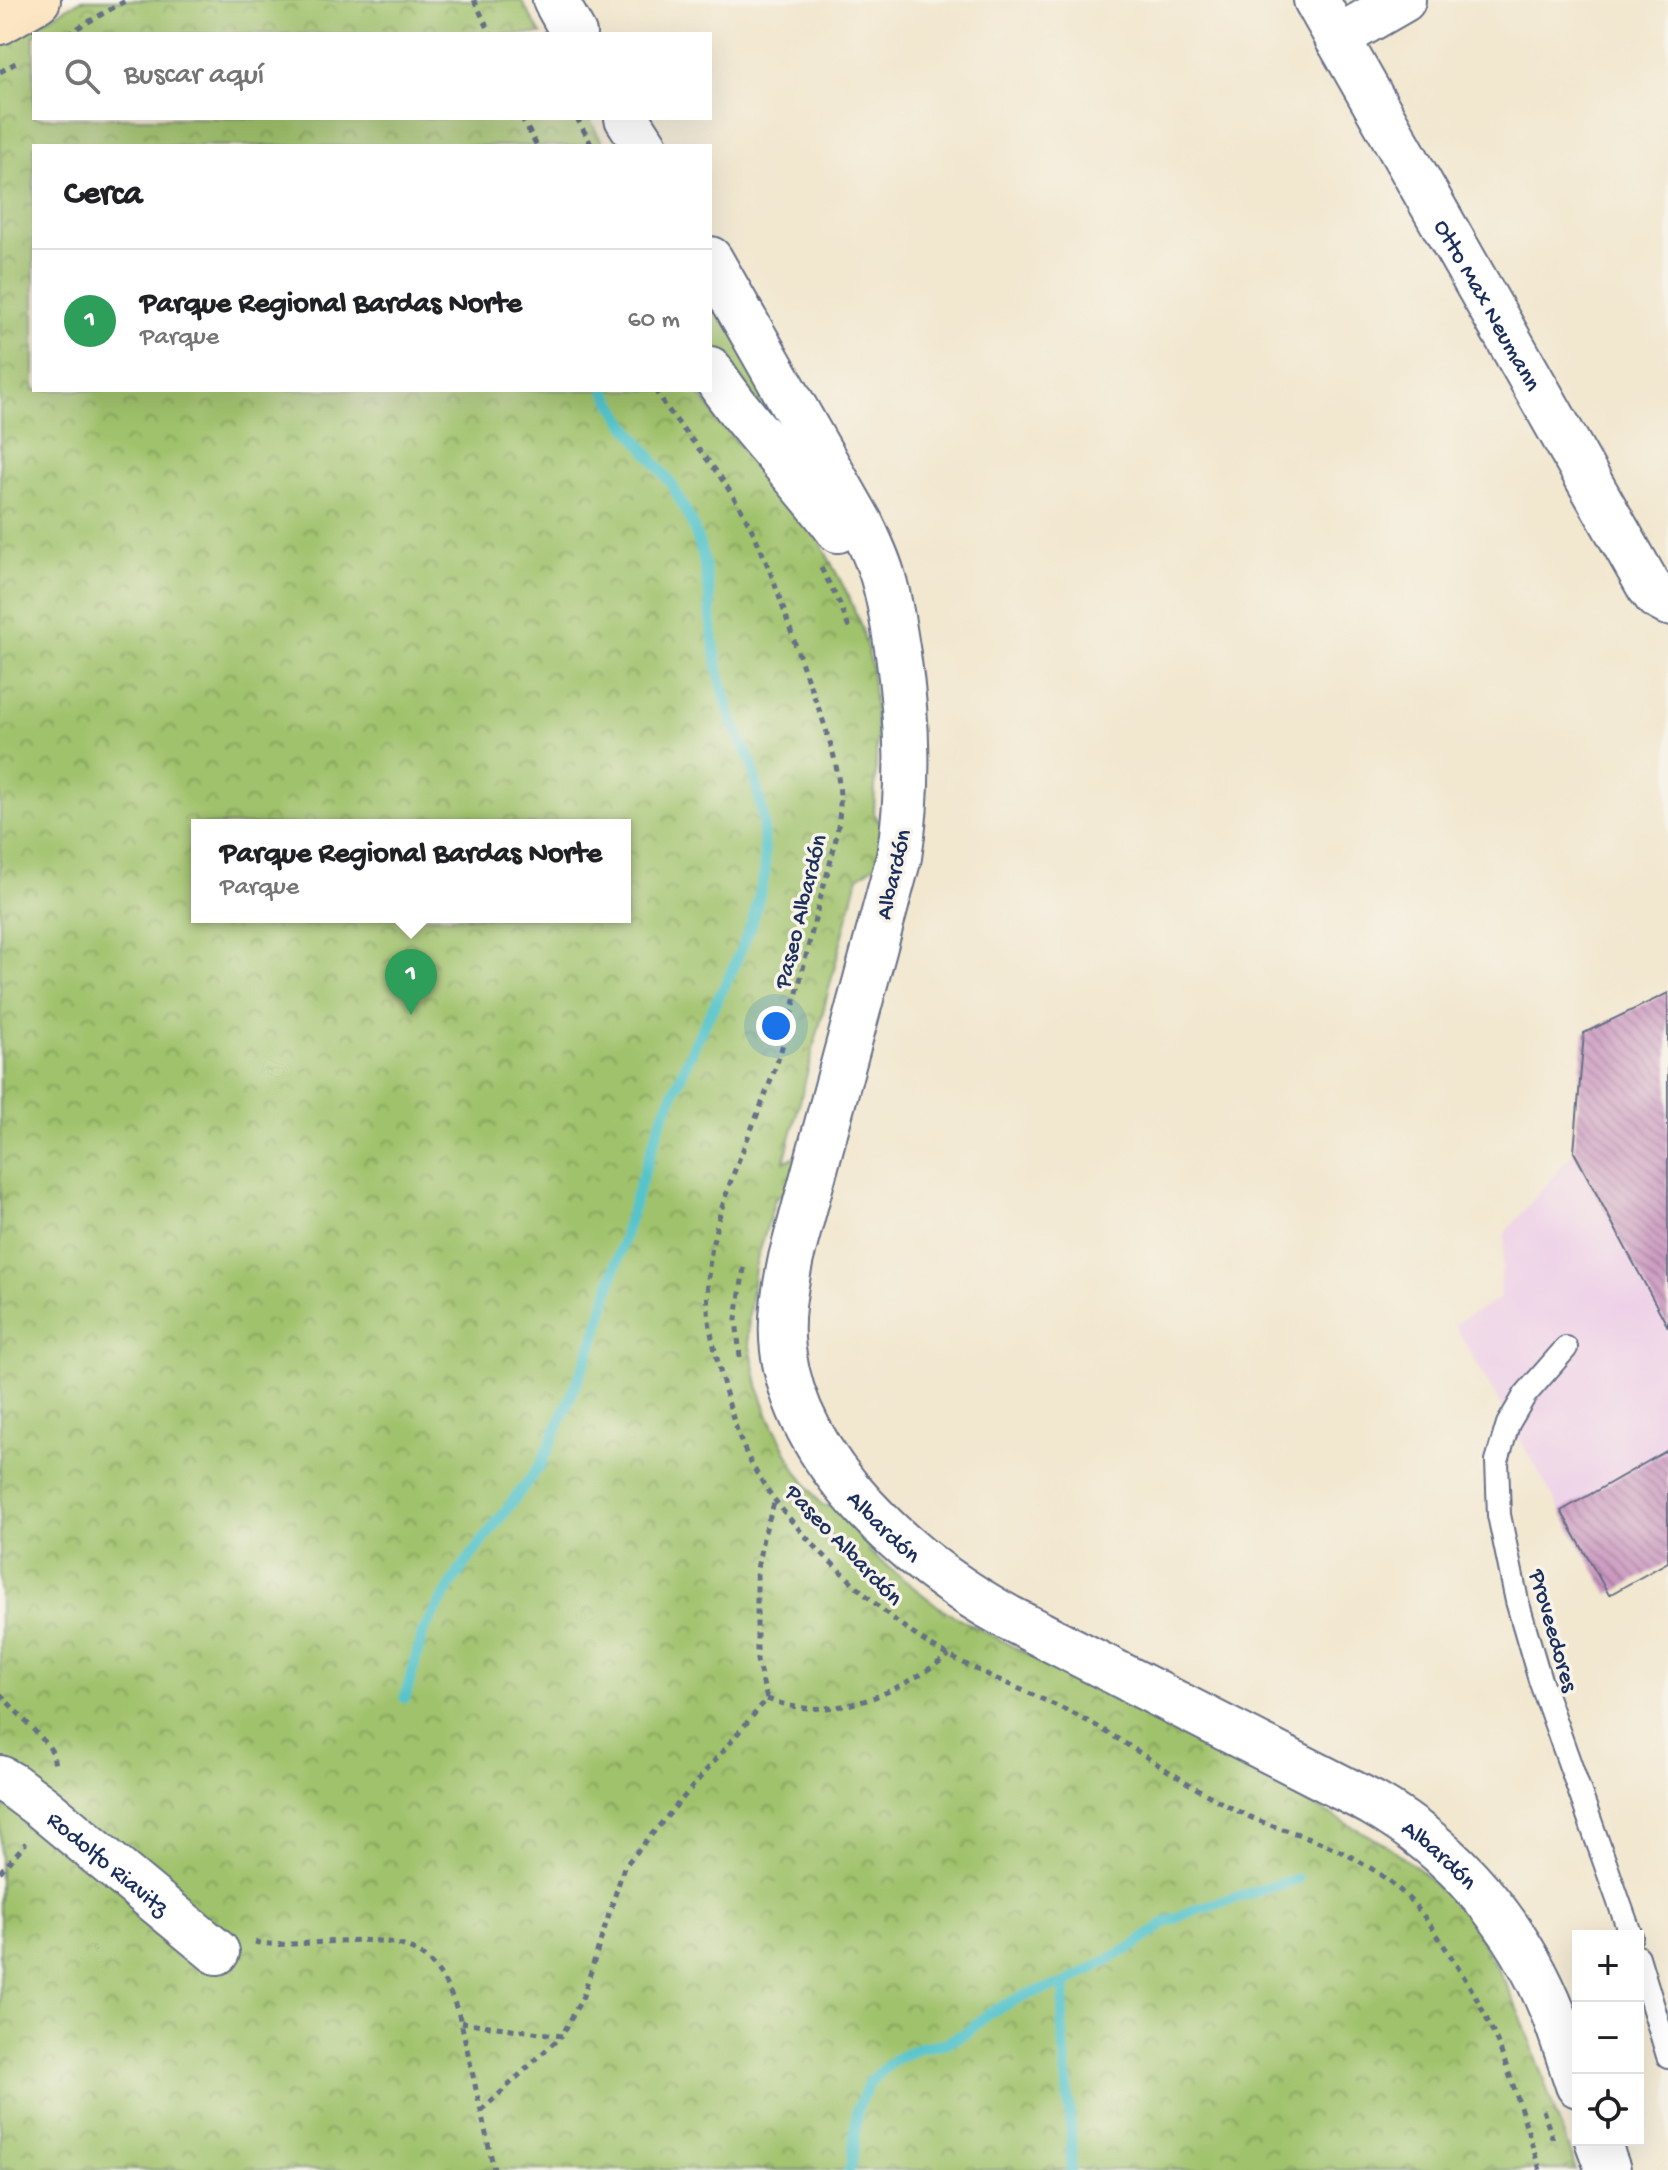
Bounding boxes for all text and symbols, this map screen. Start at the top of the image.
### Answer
search box [32,32,712,120]
icon: search [60,54,104,98]
text: Buscar aquí [124,59,264,94]
text: Cerca [64,176,142,216]
street label: Otto Max Neumann [1425,215,1546,398]
text: Parque Regional Bardas Norte [140,288,522,323]
text: 1 [85,306,95,337]
text: 60 m [627,306,680,337]
text: Parque [140,323,219,354]
popup [191,819,631,923]
street label: Albardón [871,826,920,923]
street label: Paseo Albardón [769,831,836,993]
text: Parque Regional Bardas Norte [220,838,602,873]
text: Parque [220,873,299,904]
pin: 1 [385,949,437,1015]
your location [756,1006,796,1046]
street label: Paseo Albardón [777,1479,908,1614]
street label: Albardón [839,1486,926,1571]
street label: Proveedores [1520,1566,1583,1697]
street label: Rodolfo Riavitz [40,1806,175,1925]
street label: Albardón [1395,1815,1482,1898]
map controls [1572,1930,1644,2146]
button: + [1572,1930,1644,2002]
button: − [1572,2002,1644,2074]
button: locate [1572,2074,1644,2146]

